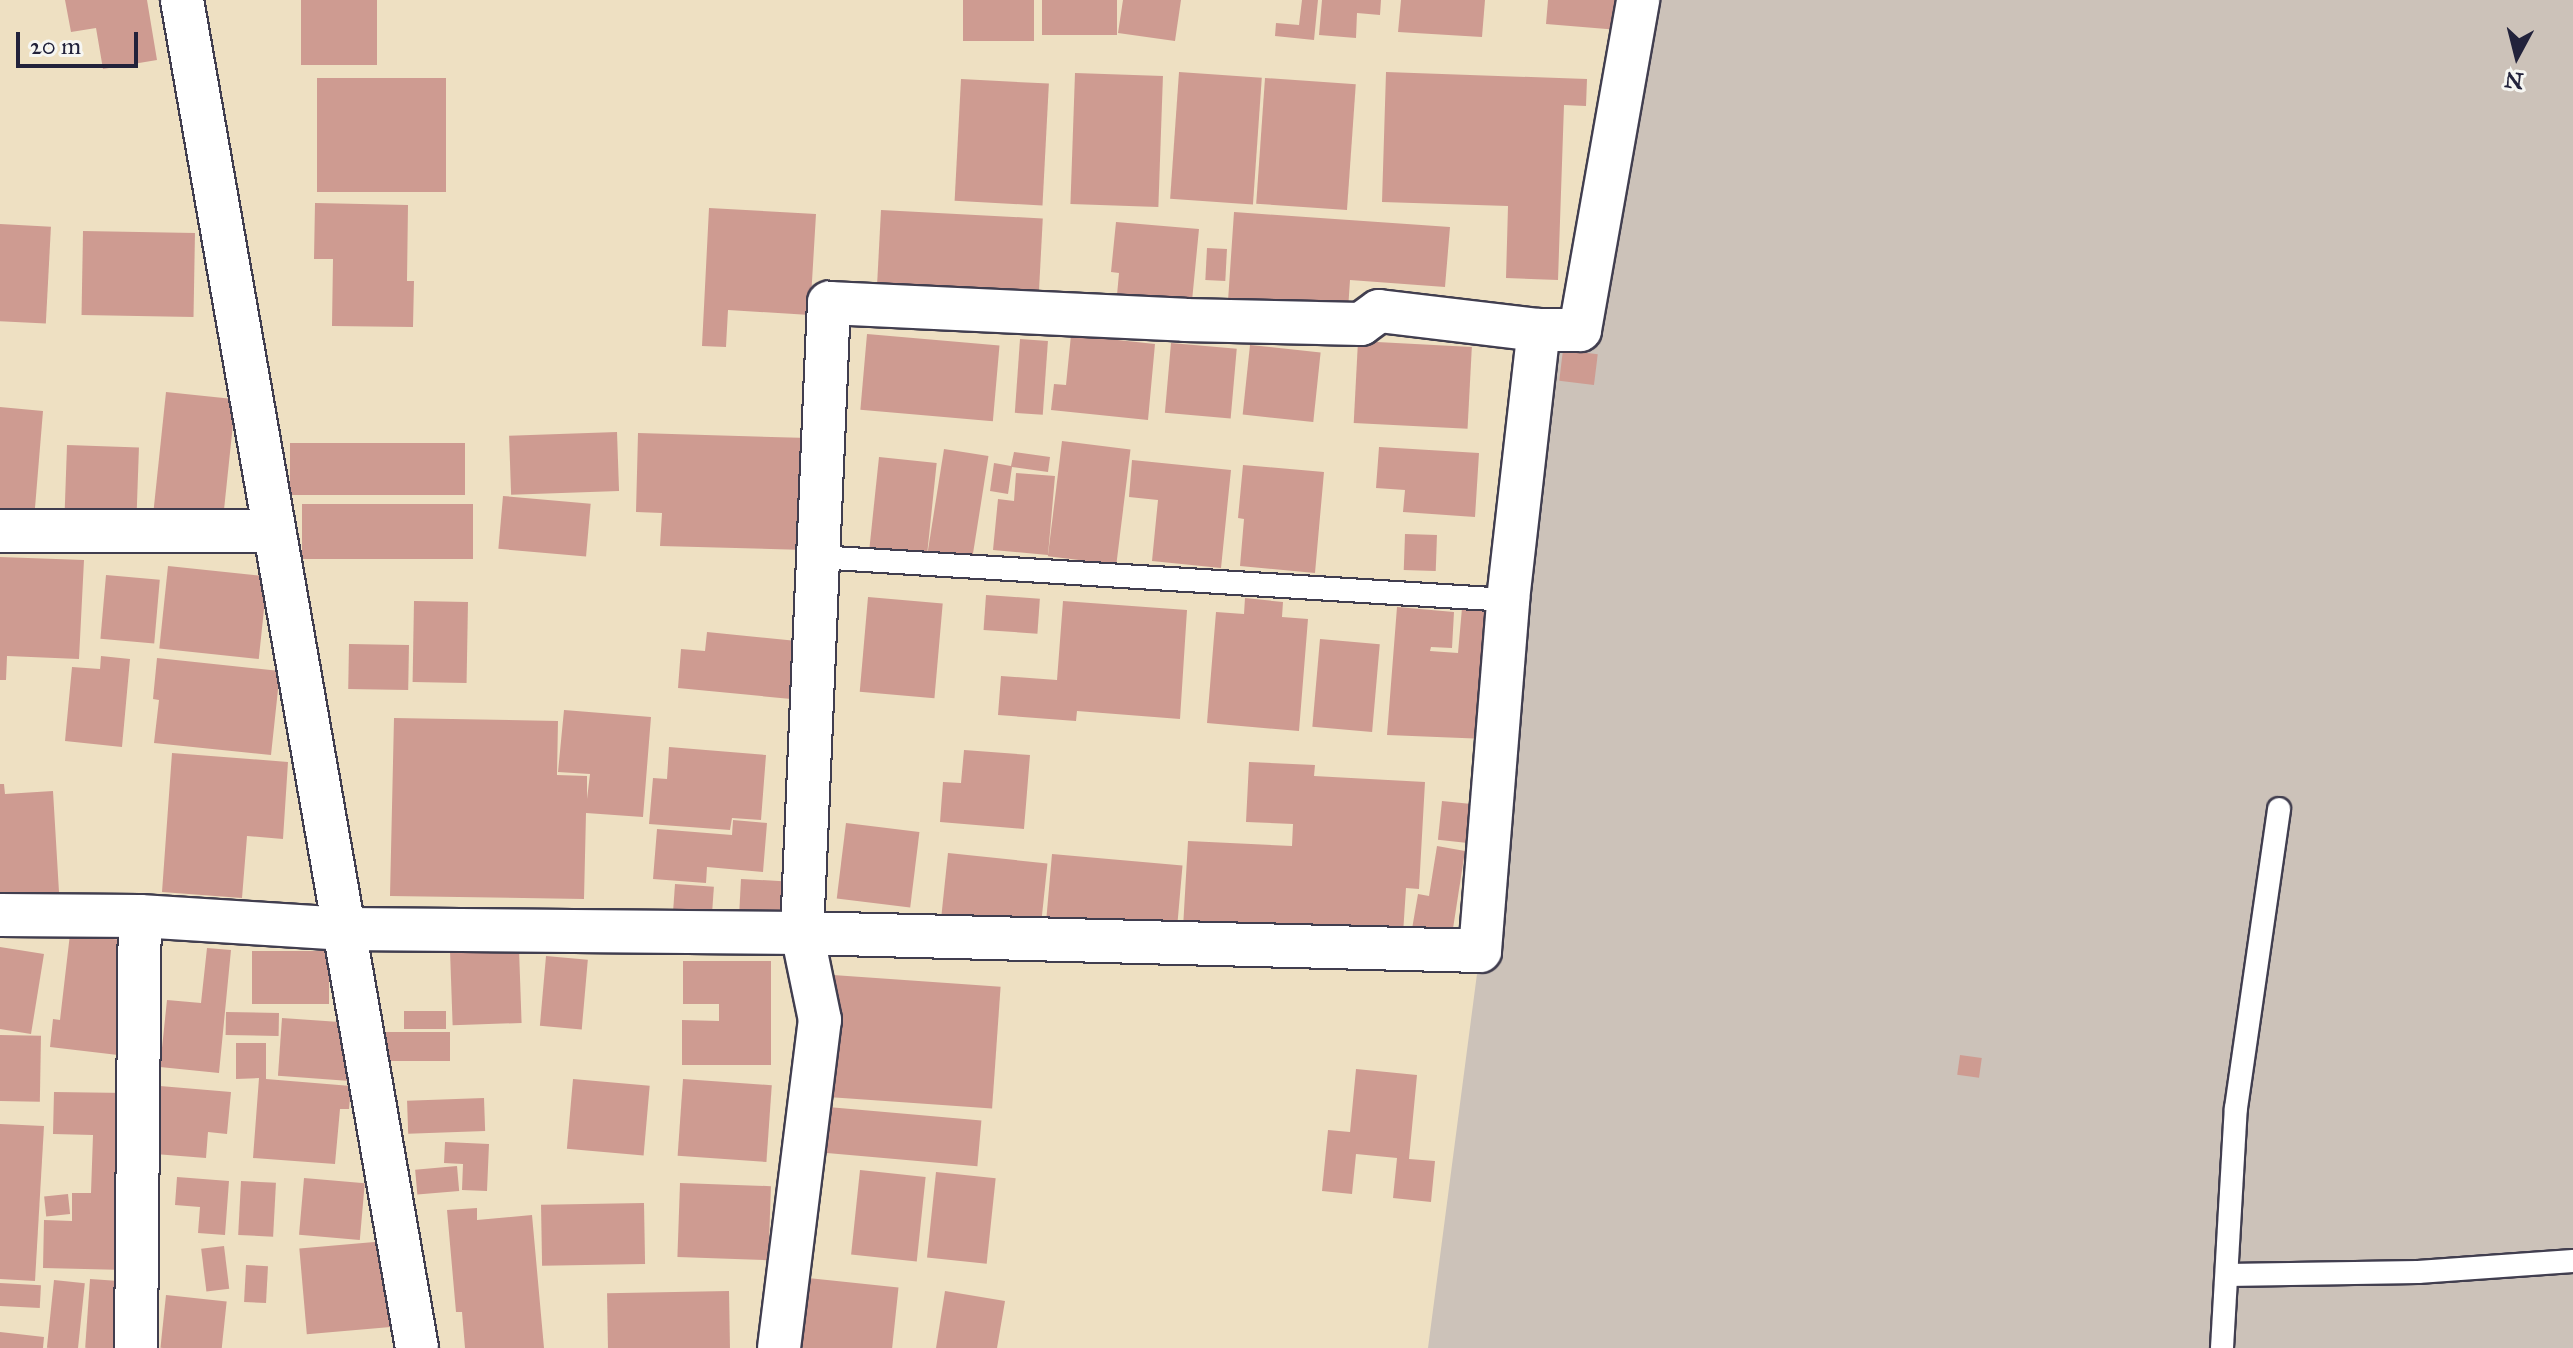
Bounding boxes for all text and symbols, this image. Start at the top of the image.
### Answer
scale bar [20,16,142,66]
north arrow [2477,16,2557,96]
text: 20 m [30,31,81,61]
text: N [2503,66,2525,95]

